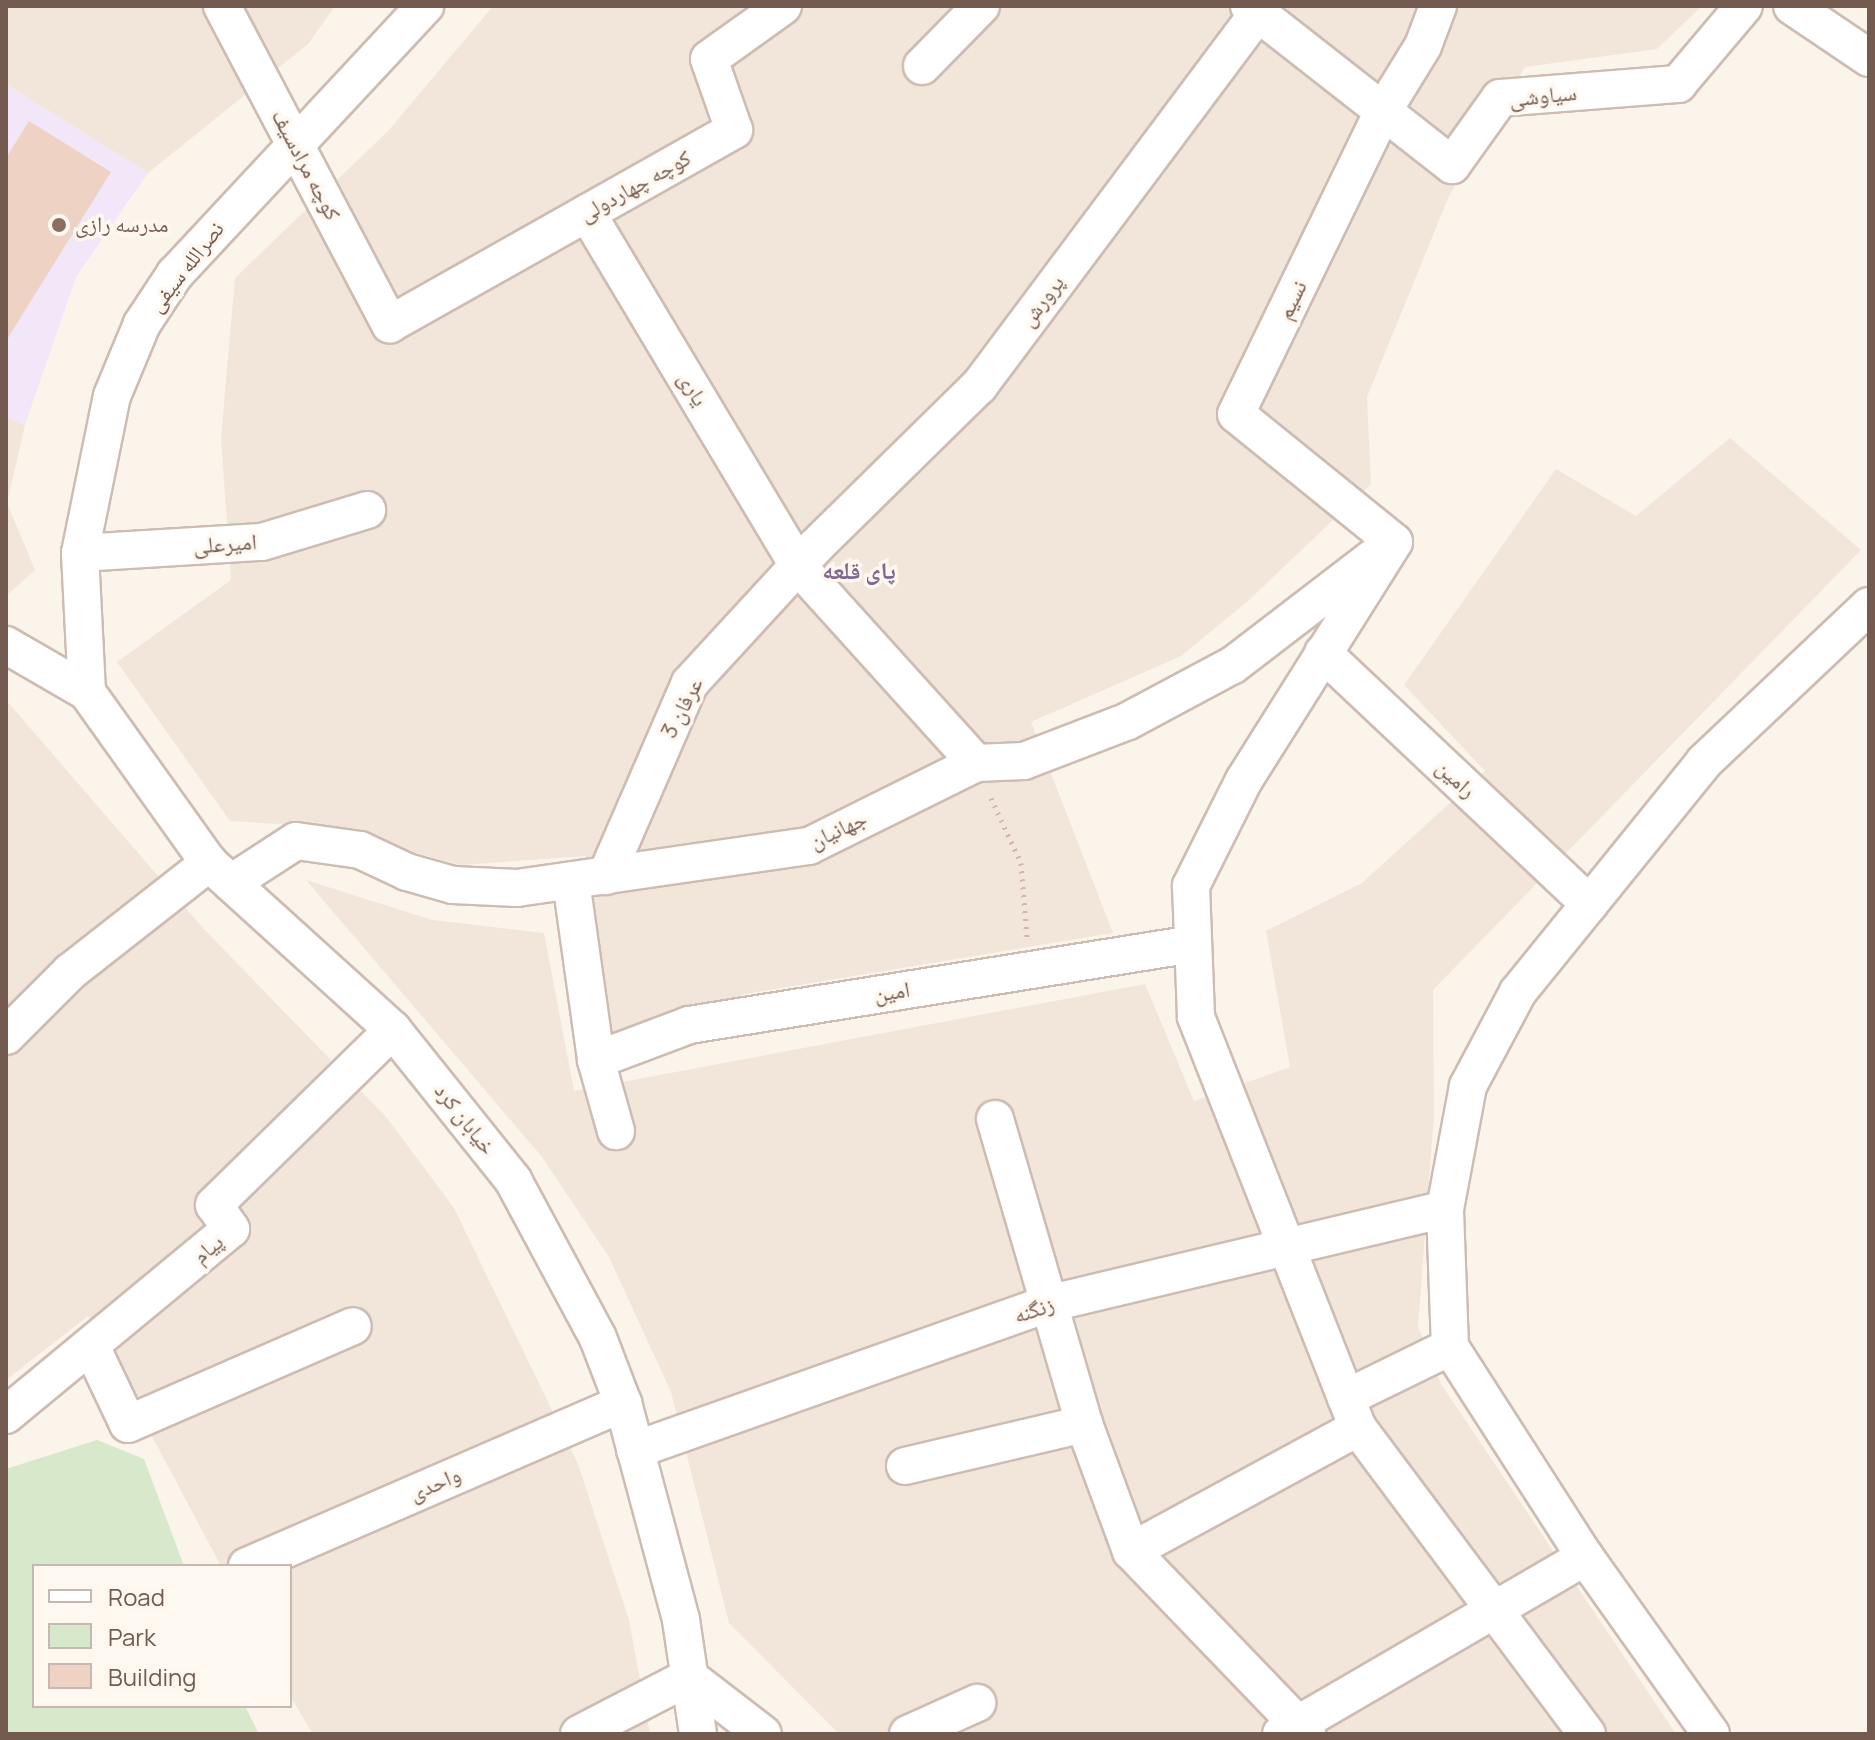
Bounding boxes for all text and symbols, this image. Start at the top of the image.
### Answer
street label: سیاوشی [1508,79,1578,113]
street label: کوچه مرادسیف [266,105,346,225]
street label: کوچه چهاردولی [575,145,695,227]
place label: مدرسه رازی [75,212,169,238]
marker: مدرسه رازی [50,216,68,234]
street label: نصرالله سیفی [142,216,230,318]
street label: پرورش [1014,270,1070,332]
street label: نسیم [1271,276,1313,324]
street label: یاری [673,367,713,411]
street label: امیرعلی [192,529,258,559]
district label: پای قلعه [822,556,896,584]
street label: عرفان 3 [656,673,708,743]
street label: رامین [1431,754,1481,804]
street label: جهانیان [805,805,871,855]
street label: امین [872,976,912,1008]
street label: خیابان کرد [429,1078,501,1160]
street label: پیام [187,1229,229,1269]
street label: زنگنه [1010,1291,1058,1329]
street label: واحدی [405,1461,465,1507]
legend [32,1564,292,1708]
text: Road [108,1580,165,1613]
text: Park [108,1620,156,1653]
text: Building [108,1660,196,1693]

